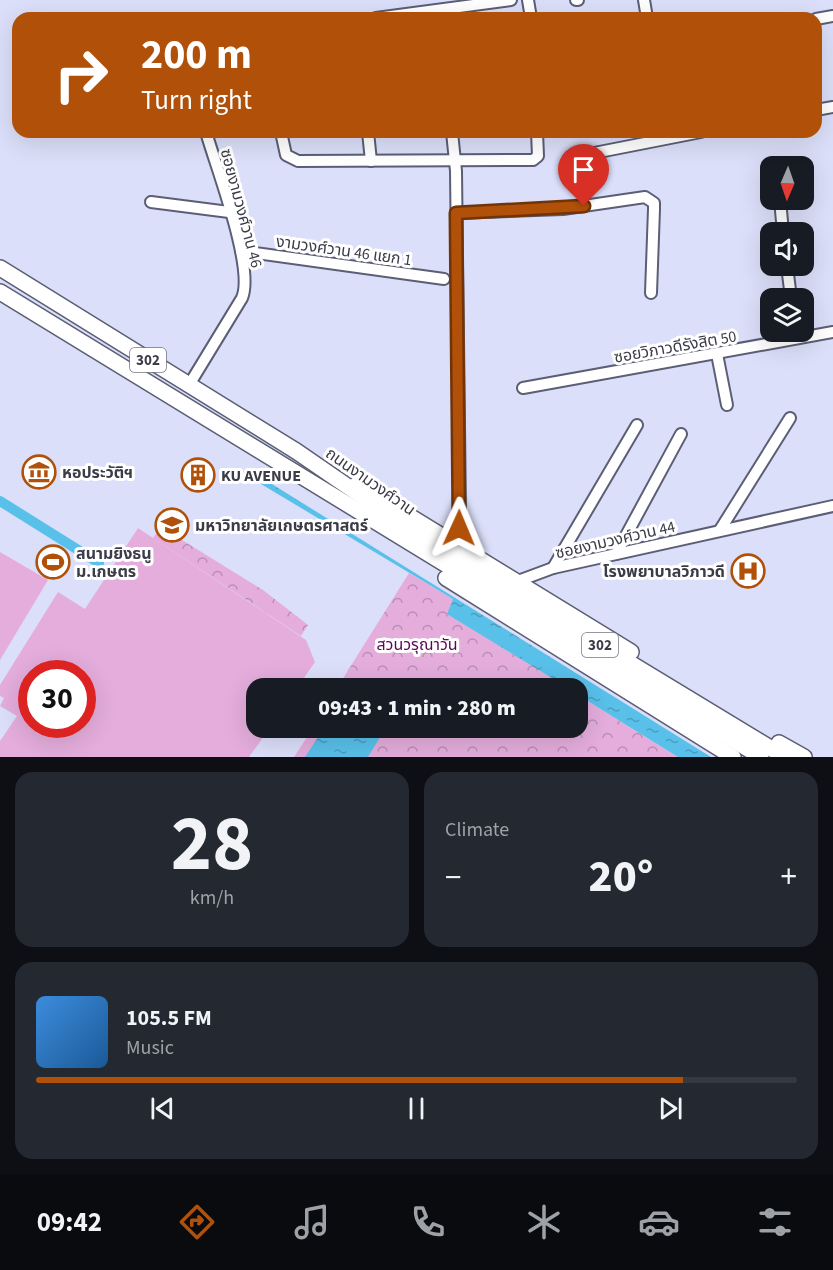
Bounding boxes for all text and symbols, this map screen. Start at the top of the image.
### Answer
text: 200 m [141,25,252,85]
icon: right [42,36,120,114]
text: Turn right [141,81,252,120]
pin [558,144,609,206]
street label: ซอยงามวงศ์วาน 46 [215,146,267,270]
icon: arrive [567,153,600,186]
north arrow [760,156,814,210]
map controls [760,156,814,342]
button: sound [760,222,814,276]
street label: งามวงศ์วาน 46 แยก 1 [275,231,413,271]
button: layers [760,288,814,342]
street label: ซอยวิภาวดีรังสิต 50 [612,325,738,369]
road number: 302 [130,348,166,372]
street label: ถนนงามวงศ์วาน [321,443,420,521]
museum icon: หอประวัติฯ [21,454,57,490]
building icon: KU AVENUE [180,457,216,493]
place label: หอประวัติฯ [62,462,133,484]
place label: KU AVENUE [221,465,301,487]
position arrow [427,496,491,560]
school or university icon: มหาวิทยาลัยเกษตรศาสตร์ [154,507,190,543]
place label: มหาวิทยาลัยเกษตรศาสตร์ [195,515,368,537]
street label: ซอยงามวงศ์วาน 44 [553,515,677,564]
place label: สนามยิงธนู ม.เกษตร [76,543,152,583]
sports icon: สนามยิงธนู ม.เกษตร [35,544,71,580]
hospital icon: โรงพยาบาลวิภาวดี [730,553,766,589]
place label: โรงพยาบาลวิภาวดี [603,561,725,583]
road number: 302 [582,633,618,657]
park label: สวนวรุณาวัน [376,634,458,656]
speed limit sign: 30 [18,660,96,738]
text: 09:43 · 1 min · 280 m [318,692,516,724]
text: 28 [171,789,253,900]
text: Climate [445,816,509,844]
text: 20° [589,845,653,909]
text: − [445,854,461,901]
text: + [781,854,797,901]
text: km/h [190,884,234,912]
text: 105.5 FM [126,1002,212,1034]
text: Music [126,1034,174,1062]
icon: previous [146,1092,179,1125]
icon: pause [400,1092,433,1125]
icon: next [654,1092,687,1125]
icon: directions [176,1201,218,1243]
icon: music [291,1201,333,1243]
icon: phone [407,1201,449,1243]
icon: climate [523,1201,565,1243]
icon: car [638,1201,680,1243]
icon: filters [754,1201,796,1243]
text: 09:42 [37,1203,102,1242]

